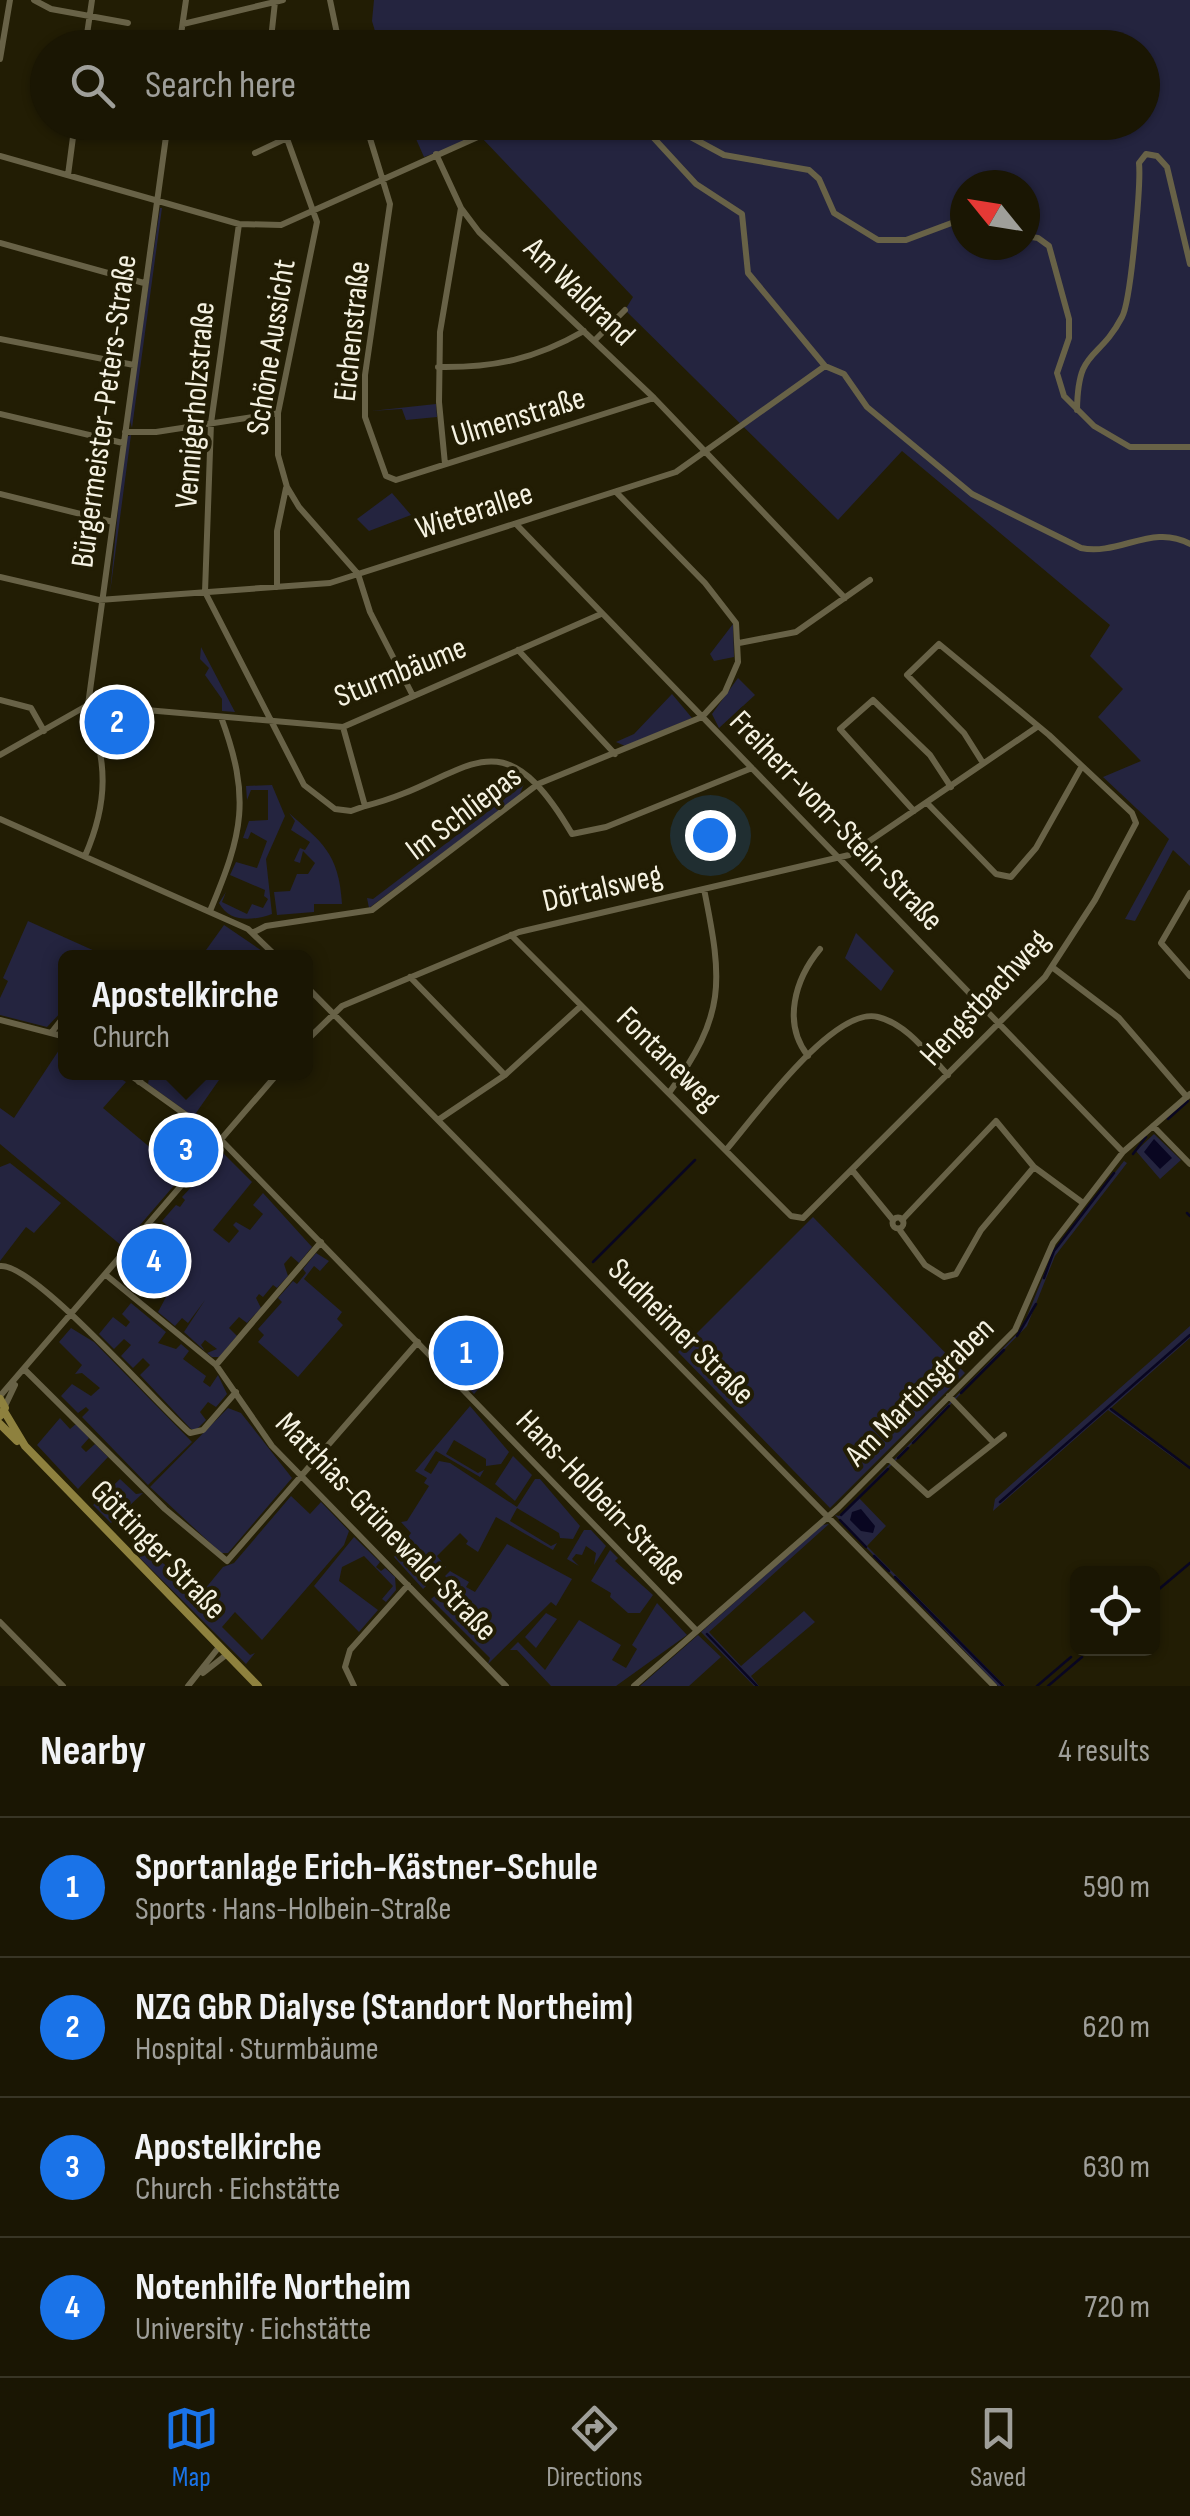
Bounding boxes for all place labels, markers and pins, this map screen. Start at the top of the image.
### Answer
pin: 2 [84,684,150,760]
pin: 3 [154,1112,218,1188]
pin: 4 [122,1224,186,1298]
pin: 1 [434,1316,498,1390]

